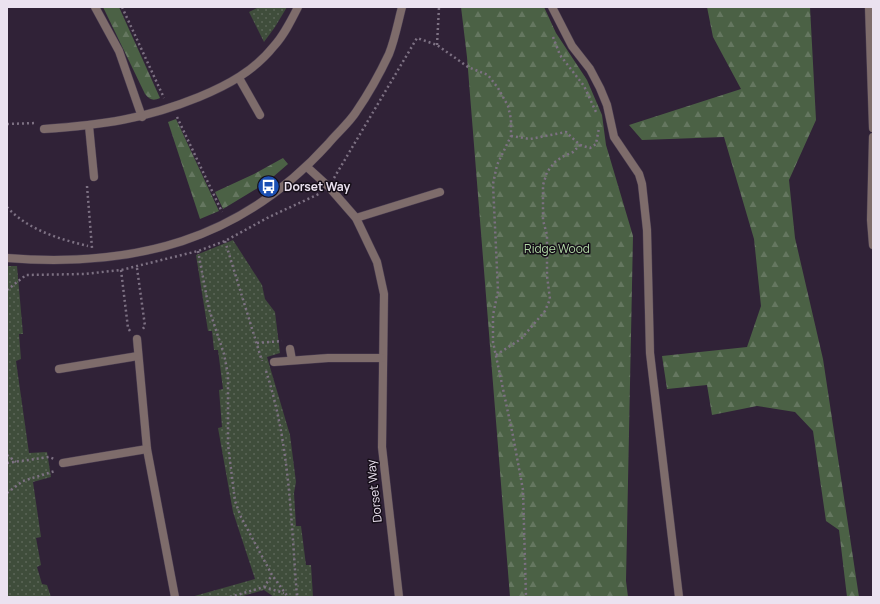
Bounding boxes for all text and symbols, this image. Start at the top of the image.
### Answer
bus stop icon: Dorset Way [256,173,282,199]
place label: Dorset Way [284,178,350,195]
park label: Ridge Wood [524,240,590,257]
street label: Dorset Way [362,458,386,523]

